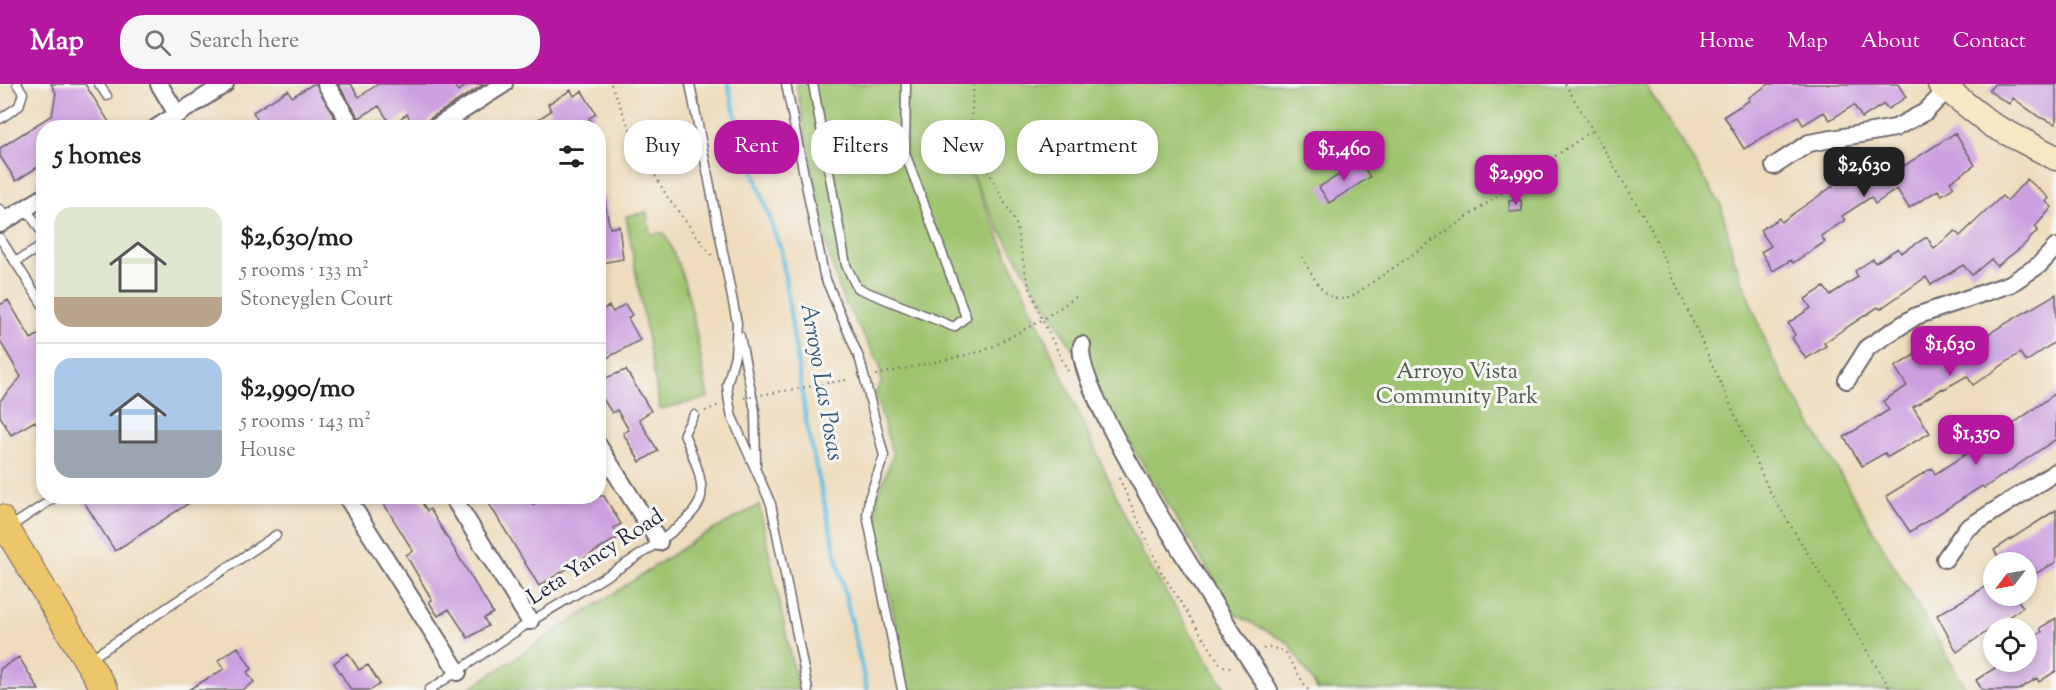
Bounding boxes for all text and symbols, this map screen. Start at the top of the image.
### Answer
search box [120,15,540,69]
text: Map [30,22,84,62]
icon: search [141,26,174,59]
text: Search here [189,26,299,58]
text: Home [1699,27,1754,57]
text: Map [1787,27,1828,57]
text: About [1861,27,1920,57]
text: Contact [1953,27,2026,57]
chip: Buy [624,120,702,174]
chip: Rent [714,120,799,174]
chip: Filters [811,120,909,174]
chip: New [921,120,1005,174]
chip: Apartment [1017,120,1158,174]
pin: $1,460 [1295,131,1393,182]
text: $1,460 [1318,136,1370,165]
text: 5 homes [54,138,141,175]
icon: filters [555,140,588,173]
pin: $2,630 [1815,147,1913,198]
text: $2,630 [1837,152,1891,181]
pin: $2,990 [1467,155,1565,206]
text: $2,990 [1489,160,1543,189]
text: $2,630/mo [240,220,353,257]
icon: home [102,231,174,303]
text: 5 rooms · 133 m² [240,257,369,286]
text: Stoneyglen Court [240,286,393,315]
water label: Arroyo Las Posas [790,301,852,463]
pin: $1,630 [1901,326,1999,377]
text: $1,630 [1925,331,1975,360]
park label: Arroyo Vista Community Park [1376,357,1538,414]
text: $2,990/mo [240,371,355,408]
icon: home [102,382,174,454]
text: 5 rooms · 143 m² [240,408,371,437]
pin: $1,350 [1927,415,2025,466]
text: $1,350 [1952,420,2000,449]
text: House [240,437,295,466]
street label: Leta Yancy Road [521,502,671,614]
north arrow [1983,552,2037,606]
map controls [1983,552,2037,672]
button: locate [1983,618,2037,672]

